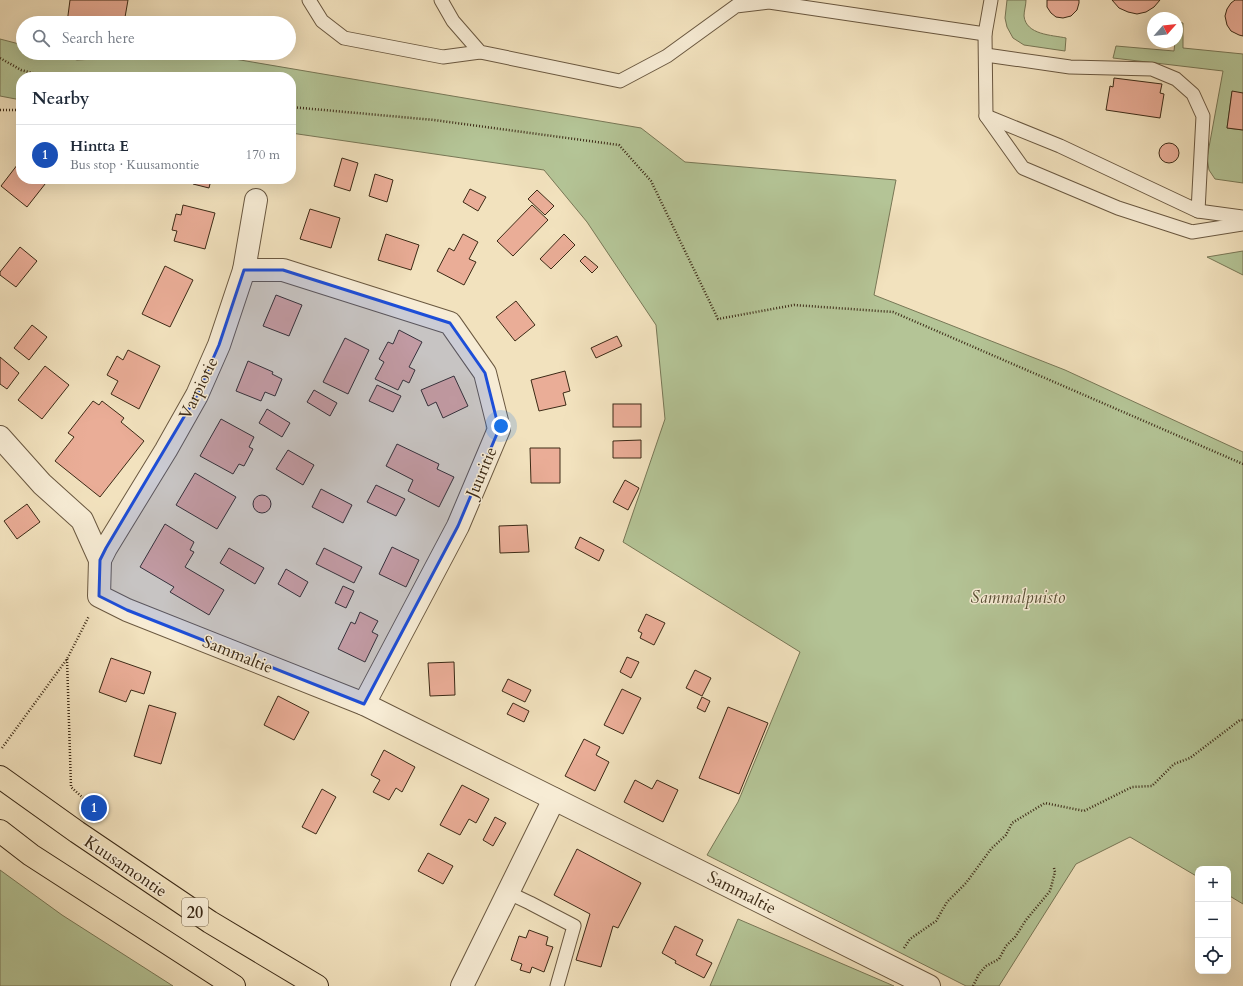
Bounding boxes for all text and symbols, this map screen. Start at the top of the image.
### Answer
north arrow [1147,12,1183,48]
search box [16,16,296,60]
icon: search [30,27,52,49]
text: Search here [62,28,135,48]
text: Nearby [32,87,89,110]
text: Hintta E [70,136,129,156]
text: 1 [42,146,48,164]
text: 170 m [246,146,280,164]
text: Bus stop · Kuusamontie [70,156,199,174]
street label: Varpiotie [173,353,223,423]
your location [491,416,511,436]
street label: Juuritie [459,443,502,504]
park label: Sammalpuisto [971,586,1066,609]
street label: Sammaltie [199,630,277,679]
pin: 1 [81,793,107,823]
street label: Kuusamontie [80,830,172,903]
street label: Sammaltie [704,865,780,920]
map controls [1195,866,1231,974]
button: + [1195,866,1231,902]
road number: 20 [182,898,208,926]
button: − [1195,902,1231,938]
button: locate [1195,938,1231,974]

